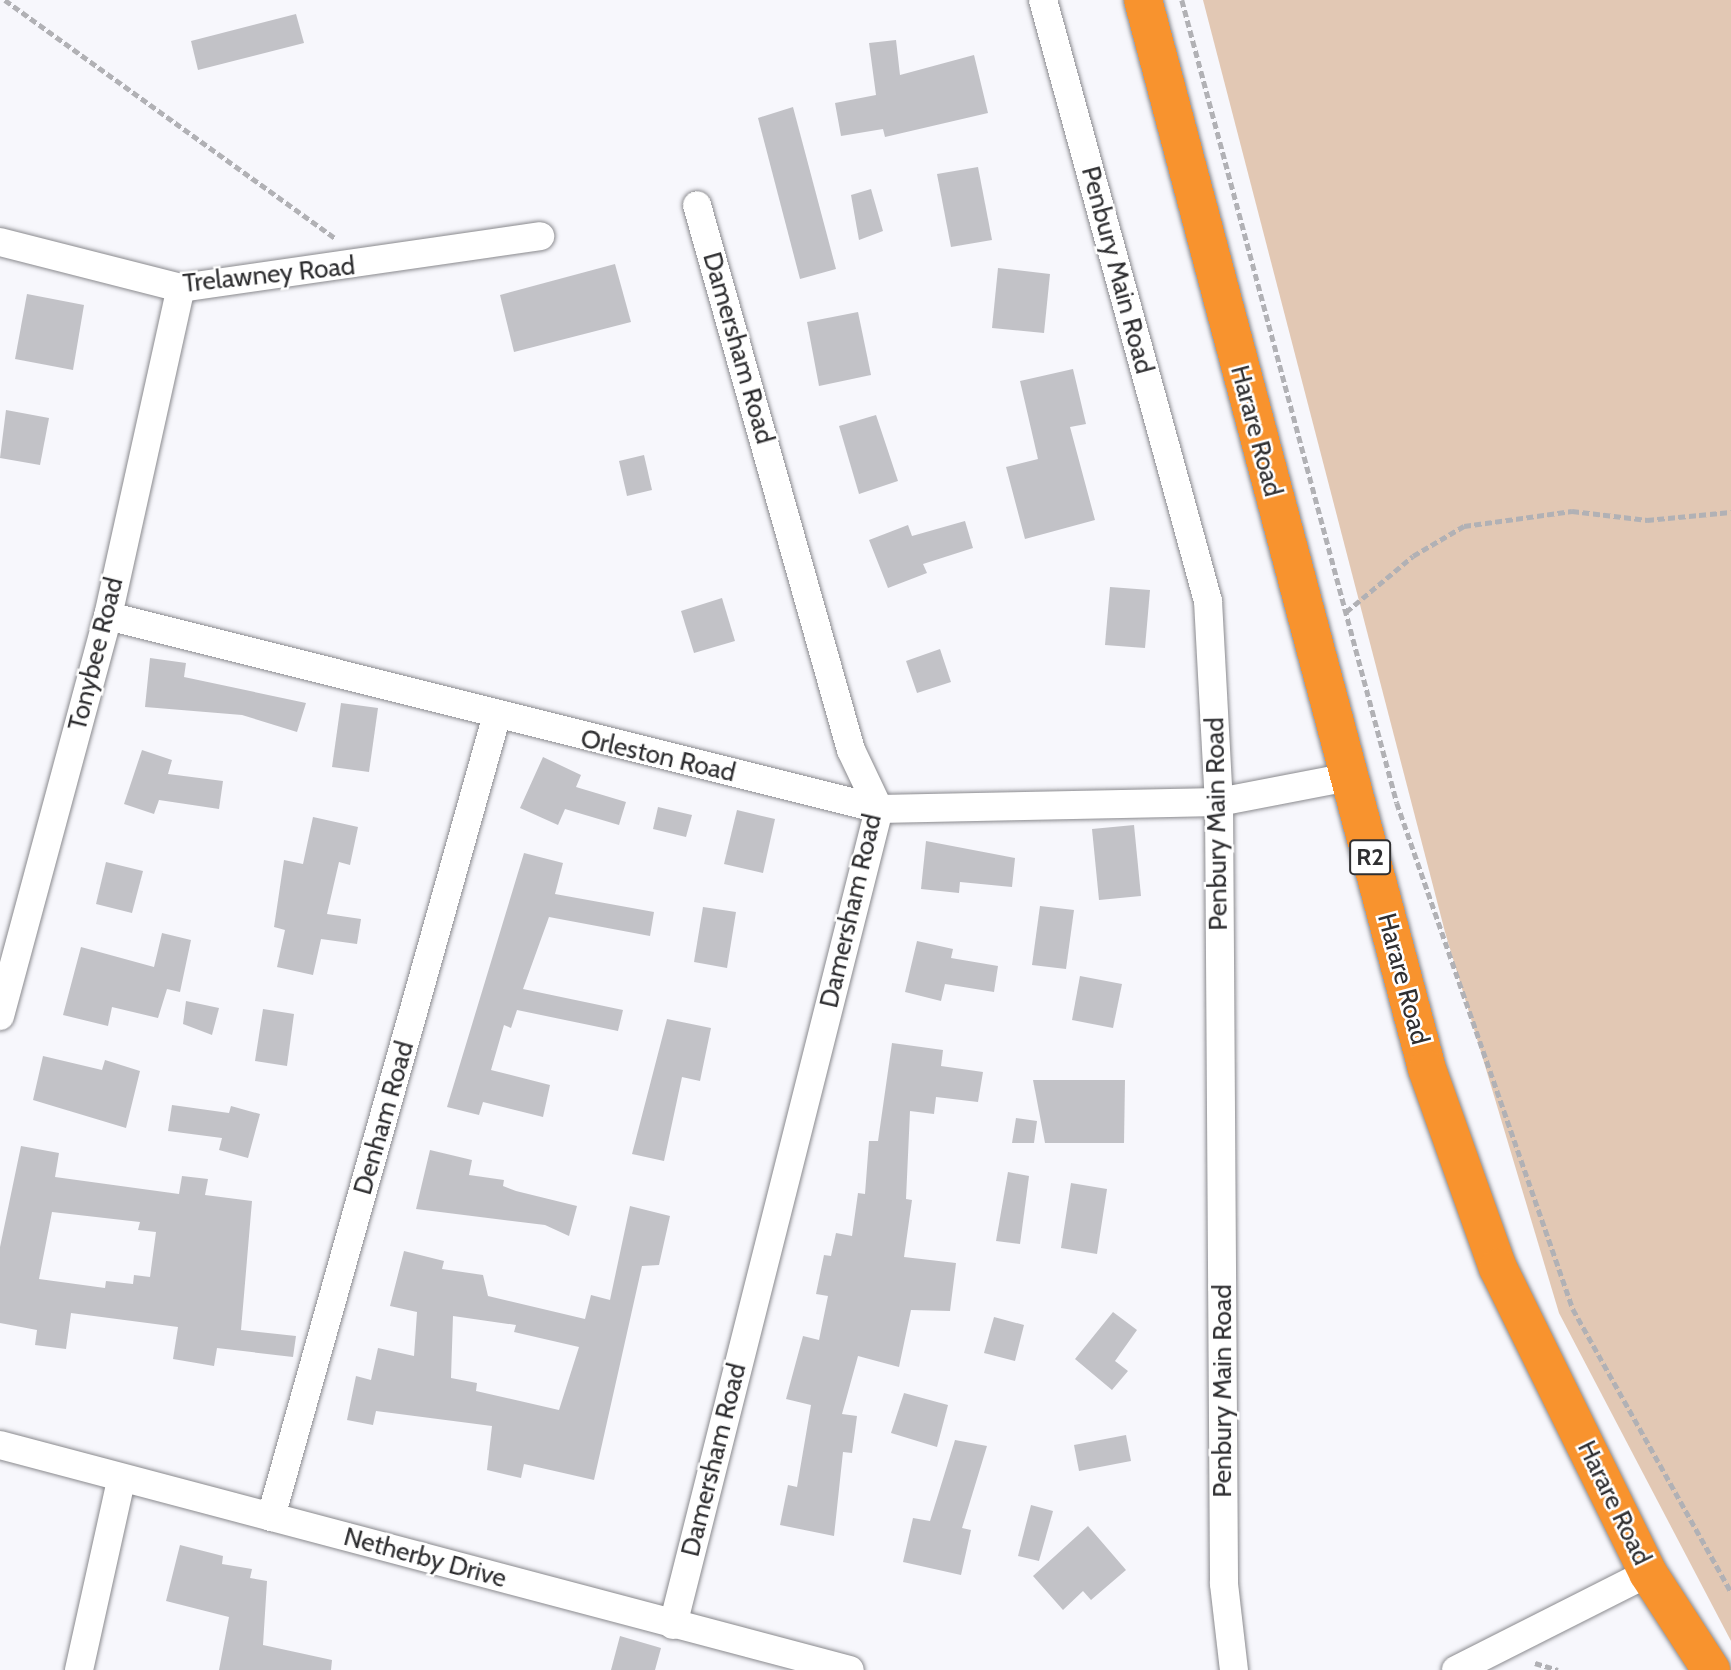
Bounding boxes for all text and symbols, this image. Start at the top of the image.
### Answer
street label: Penbury Main Road [1074,163,1160,377]
street label: Damersham Road [696,249,780,447]
street label: Trelawney Road [181,250,357,300]
street label: Harare Road [1224,362,1288,500]
street label: Tonybee Road [62,574,130,734]
street label: Penbury Main Road [1200,717,1234,931]
street label: Orleston Road [578,723,738,789]
street label: Damersham Road [814,811,888,1011]
road number: R2 [1349,836,1391,878]
street label: Harare Road [1371,910,1435,1048]
street label: Denham Road [347,1038,421,1198]
street label: Penbury Main Road [1207,1284,1239,1498]
street label: Damersham Road [675,1360,753,1560]
street label: Harare Road [1570,1436,1658,1570]
street label: Netherby Drive [340,1521,510,1595]

